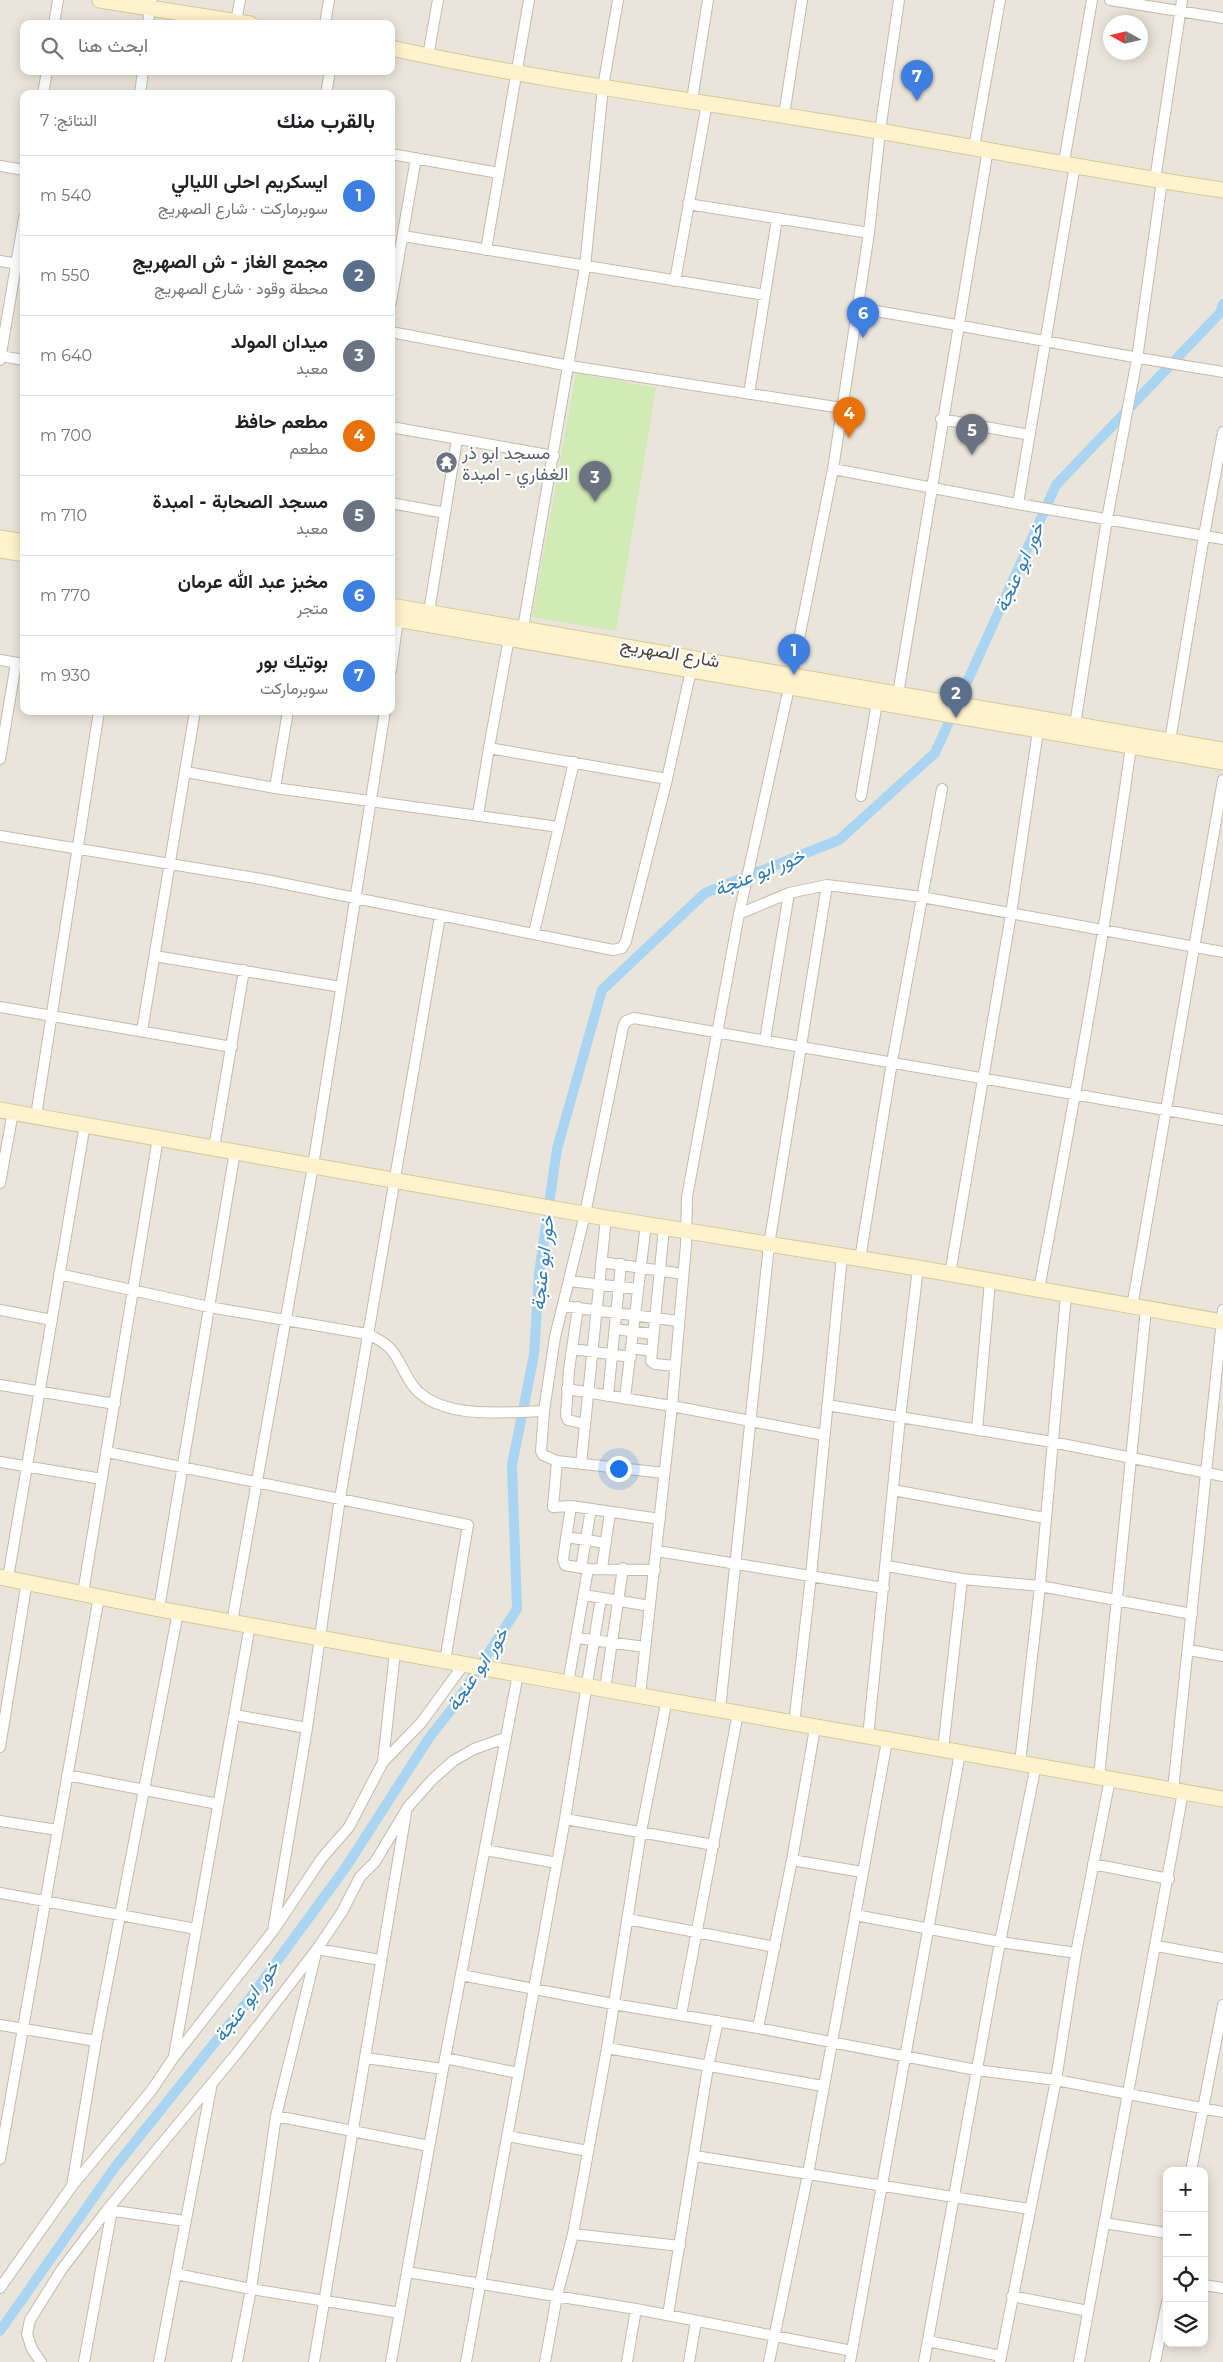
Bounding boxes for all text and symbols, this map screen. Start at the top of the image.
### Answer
north arrow [1103,15,1148,60]
search box [20,20,395,75]
icon: search [38,34,66,62]
text: ابحث هنا [78,34,148,57]
pin: 7 [901,60,933,101]
text: بالقرب منك [277,108,375,133]
text: النتائج: 7 [40,111,97,130]
text: ايسكريم احلى الليالي [171,170,328,193]
text: 540 m [40,186,91,205]
text: 1 [356,186,362,205]
text: سوبرماركت · شارع الصهريج [158,199,328,218]
text: مجمع الغاز - ش الصهريج [133,250,328,273]
text: 550 m [40,266,90,285]
text: 2 [354,266,364,285]
text: محطة وقود · شارع الصهريج [154,279,328,298]
pin: 6 [847,297,879,338]
text: ميدان المولد [231,330,328,353]
text: 640 m [40,346,92,365]
text: 3 [354,346,364,365]
text: معبد [296,359,328,378]
pin: 4 [833,397,865,438]
text: مطعم حافظ [235,410,328,433]
pin: 5 [956,414,988,455]
text: 700 m [40,426,91,445]
text: 4 [353,426,365,445]
text: مطعم [289,439,328,458]
place label: مسجد ابو ذر الغفاري - امبدة [461,442,568,489]
temple icon: مسجد ابو ذر الغفاري - امبدة [434,451,458,475]
pin: 3 [579,461,611,502]
text: مسجد الصحابة - امبدة [153,490,328,513]
text: 710 m [40,506,87,525]
text: 5 [354,506,364,525]
water label: خور ابو عنجة [990,518,1050,615]
text: معبد [296,519,328,538]
text: مخبز عبد الله عرمان [178,570,328,593]
text: 770 m [40,586,90,605]
text: 6 [354,586,364,605]
text: متجر [297,599,328,618]
street label: شارع الصهريج [618,633,721,674]
pin: 1 [778,634,810,675]
text: بوتيك بور [257,650,328,673]
text: 930 m [40,666,90,685]
text: 7 [354,666,364,685]
pin: 2 [940,677,972,718]
text: سوبرماركت [260,679,328,698]
water label: خور ابو عنجة [711,843,809,901]
water label: خور ابو عنجة [526,1213,559,1312]
your location [606,1456,632,1482]
water label: خور ابو عنجة [441,1622,514,1715]
water label: خور ابو عنجة [209,1955,285,2046]
map controls [1163,2167,1208,2347]
button: + [1163,2167,1208,2212]
button: − [1163,2212,1208,2257]
button: locate [1163,2257,1208,2302]
button: layers [1163,2302,1208,2347]

